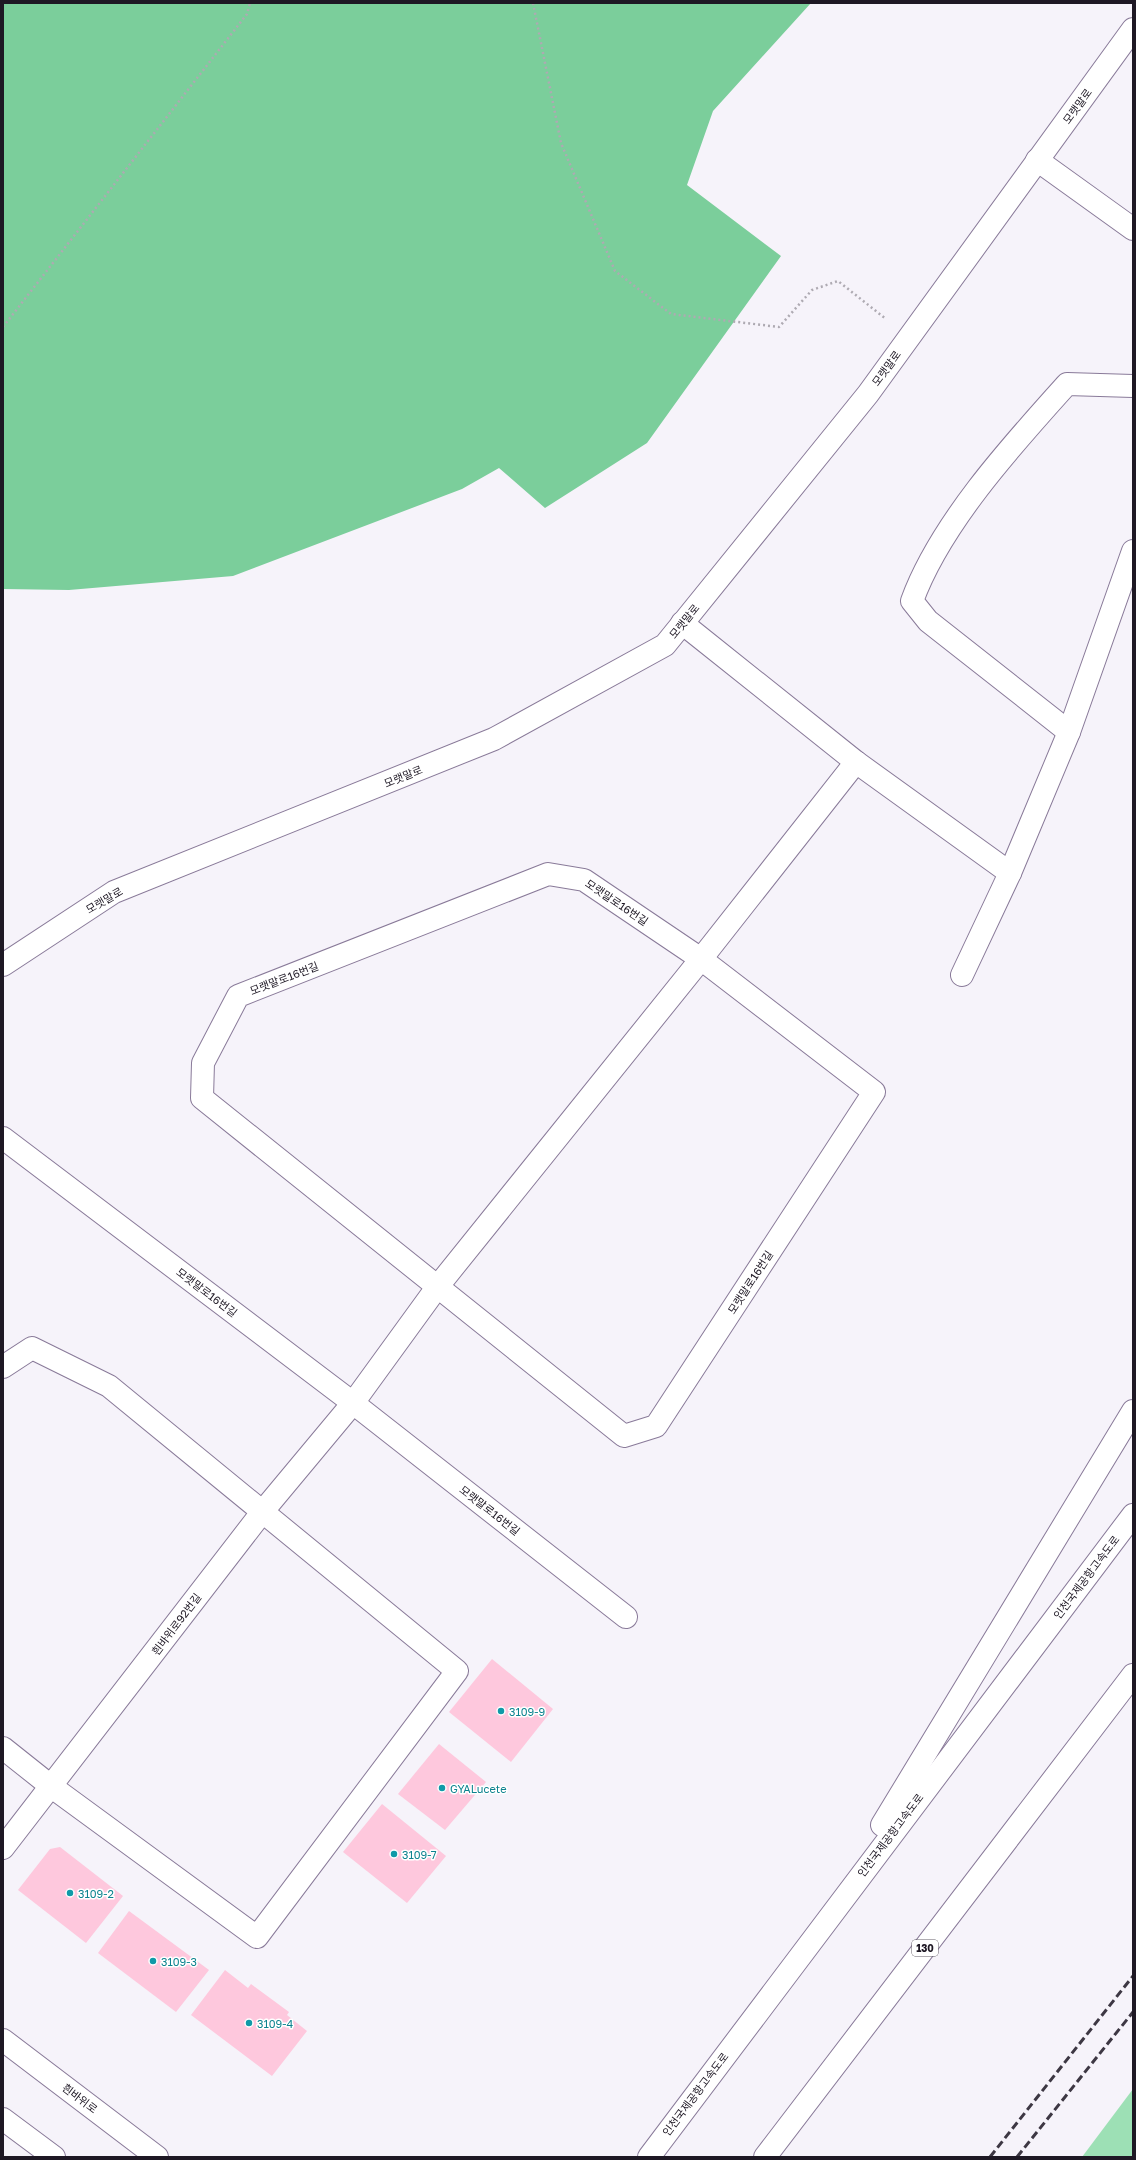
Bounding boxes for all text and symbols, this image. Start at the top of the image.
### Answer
street label: 모랫말로 [1060,86,1094,126]
street label: 모랫말로 [869,348,903,388]
street label: 모랫말로 [666,601,702,641]
street label: 모랫말로 [382,762,424,790]
street label: 모랫말로16번길 [583,876,651,928]
street label: 모랫말로 [83,884,125,916]
street label: 모랫말로16번길 [248,959,320,997]
street label: 모랫말로16번길 [725,1248,775,1316]
street label: 모랫말로16번길 [174,1265,240,1319]
street label: 모랫말로16번길 [457,1482,523,1538]
street label: 인천국제공항고속도로 [1050,1533,1122,1621]
street label: 흰바위로92번길 [149,1591,203,1657]
place label: 3109-9 [509,1705,545,1718]
marker: 3109-9 [496,1706,506,1716]
place label: GYALucete [450,1782,507,1795]
marker: GYALucete [437,1783,447,1793]
street label: 인천국제공항고속도로 [854,1791,926,1879]
place label: 3109-7 [402,1848,437,1861]
marker: 3109-7 [389,1849,399,1859]
place label: 3109-2 [78,1887,114,1900]
marker: 3109-2 [65,1888,75,1898]
road number: 130 [912,1940,938,1956]
place label: 3109-3 [161,1955,197,1968]
marker: 3109-3 [148,1956,158,1966]
place label: 3109-4 [257,2017,293,2030]
marker: 3109-4 [244,2018,254,2028]
street label: 인천국제공항고속도로 [659,2050,731,2138]
street label: 흰바위로 [60,2081,100,2115]

